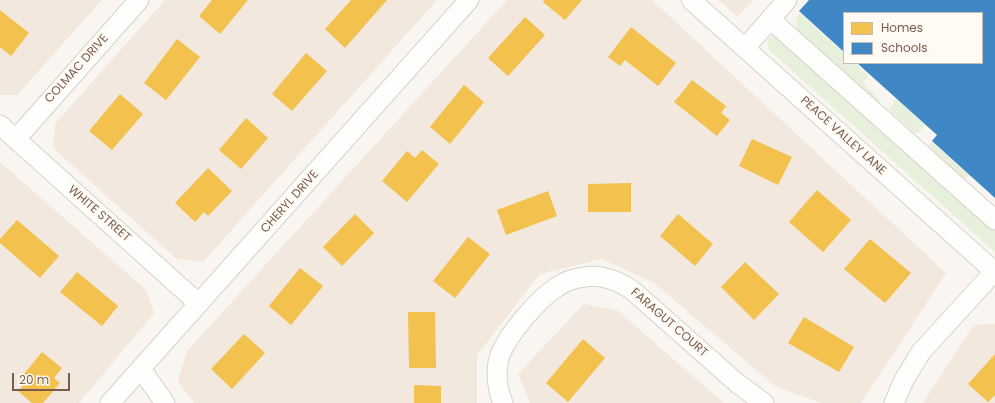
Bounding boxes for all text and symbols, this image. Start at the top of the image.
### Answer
legend [843,12,983,64]
text: Homes [881,19,923,36]
street label: COLMAC DRIVE [42,32,112,106]
text: Schools [881,39,928,56]
street label: PEACE VALLEY LANE [797,94,889,178]
street label: CHERYL DRIVE [258,168,322,236]
street label: WHITE STREET [65,183,133,245]
street label: FARAGUT COURT [628,286,710,360]
scale bar [14,365,72,391]
text: 20 m [19,371,49,388]

